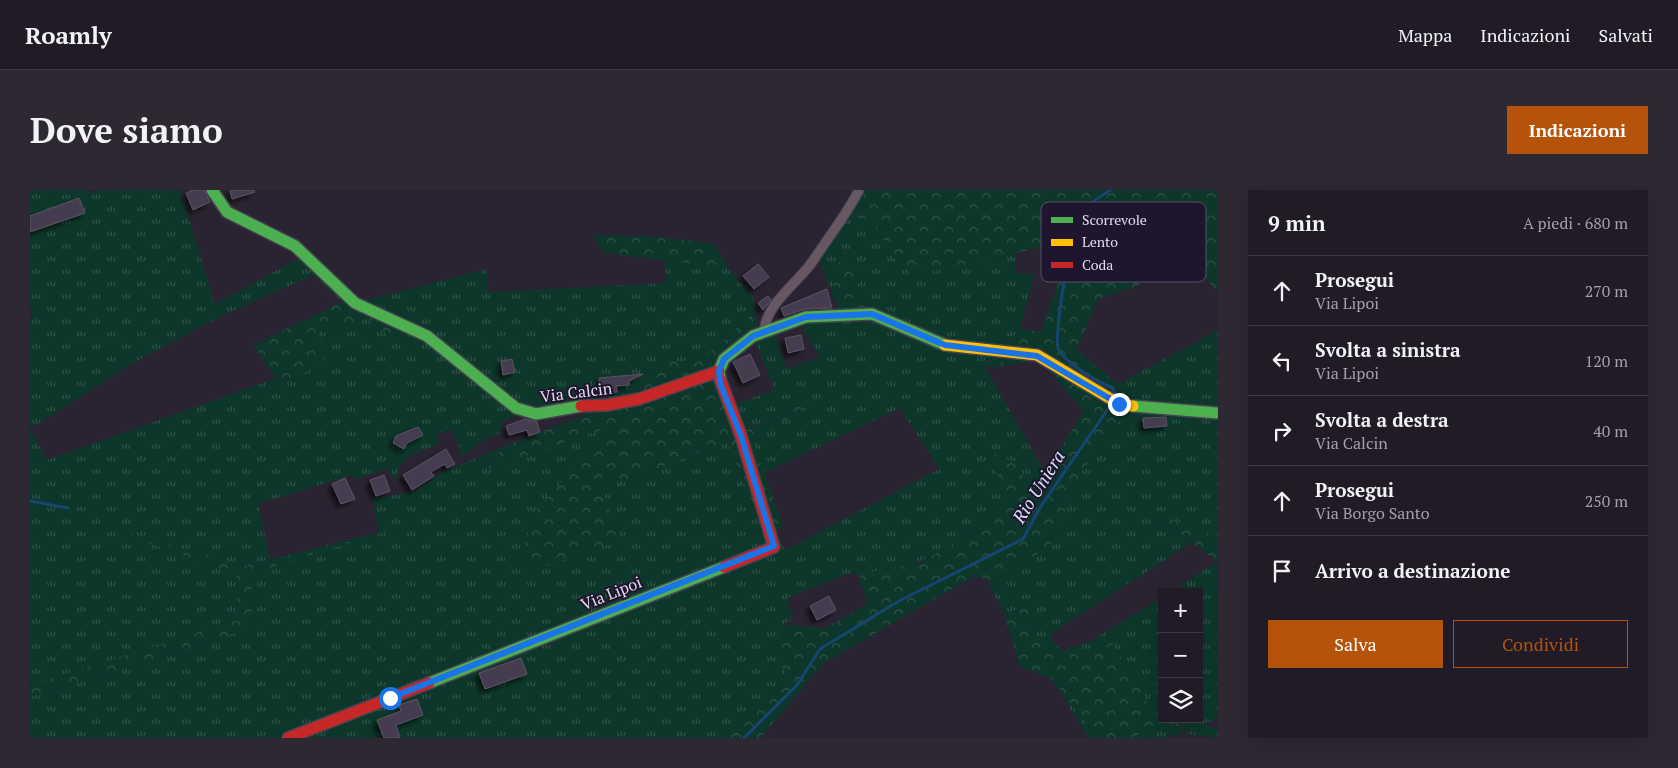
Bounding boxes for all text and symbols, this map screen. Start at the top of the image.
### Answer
text: Roamly [25,19,112,51]
text: Mappa [1398,23,1452,47]
text: Indicazioni [1480,23,1571,47]
text: Salvati [1599,23,1653,47]
button: Indicazioni [1507,106,1648,154]
text: Dove siamo [30,107,223,153]
legend [1041,202,1206,282]
text: 9 min [1268,209,1325,237]
text: Scorrevole [1082,210,1147,229]
text: A piedi · 680 m [1523,212,1628,234]
text: Lento [1082,232,1118,251]
text: Coda [1082,255,1113,274]
text: Prosegui [1315,267,1394,292]
icon: ahead [1268,277,1296,305]
text: 270 m [1585,280,1628,302]
text: Via Lipoi [1315,292,1379,314]
text: Svolta a sinistra [1315,337,1461,362]
icon: left [1268,347,1296,375]
text: 120 m [1585,350,1628,372]
text: Via Lipoi [1315,362,1379,384]
street label: Via Calcin [539,377,614,407]
route end [1108,393,1131,416]
text: Svolta a destra [1315,407,1449,432]
icon: right [1268,417,1296,445]
text: 40 m [1593,420,1628,442]
text: Via Calcin [1315,432,1388,454]
water label: Rio Uniera [1006,446,1070,528]
text: Prosegui [1315,477,1394,502]
icon: ahead [1268,487,1296,515]
text: 250 m [1585,490,1628,512]
text: Via Borgo Santo [1315,502,1430,524]
icon: arrive [1268,557,1296,585]
text: Arrivo a destinazione [1315,558,1510,583]
street label: Via Lipoi [577,571,645,615]
map controls [1158,588,1203,723]
button: + [1158,588,1203,633]
button: Salva [1268,620,1443,668]
button: Condividi [1453,620,1628,668]
button: − [1158,633,1203,678]
button: layers [1158,678,1203,723]
route start [379,687,402,710]

